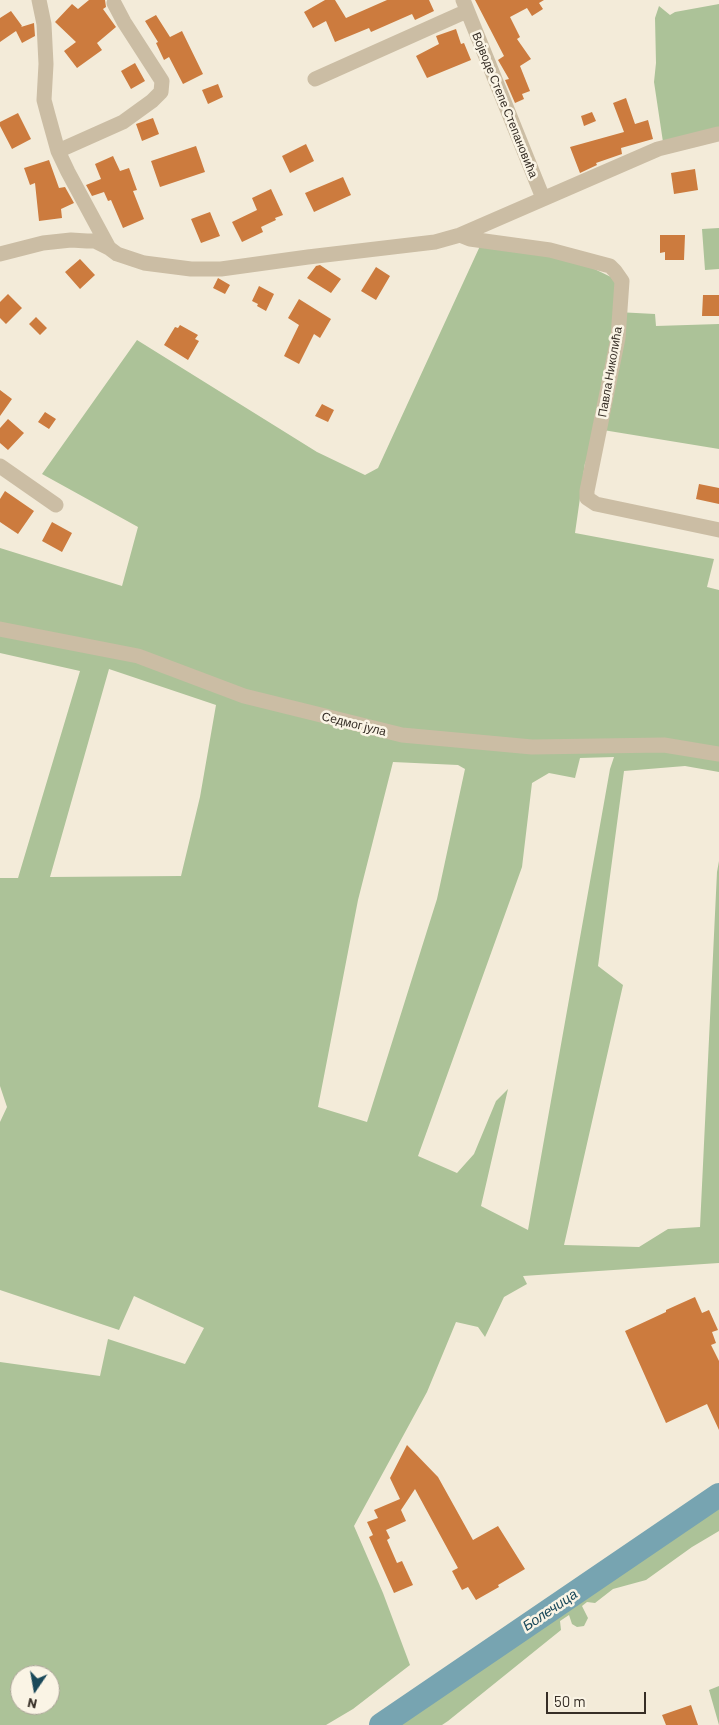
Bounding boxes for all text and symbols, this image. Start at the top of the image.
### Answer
street label: Војводе Степе Степановића [469,30,541,180]
street label: Павла Николића [595,326,625,418]
street label: Седмог јула [320,709,388,739]
water label: Болечица [519,1586,581,1634]
north arrow [10,1665,60,1715]
scale bar [549,1682,649,1714]
text: 50 m [554,1692,586,1710]
text: N [26,1695,38,1713]

